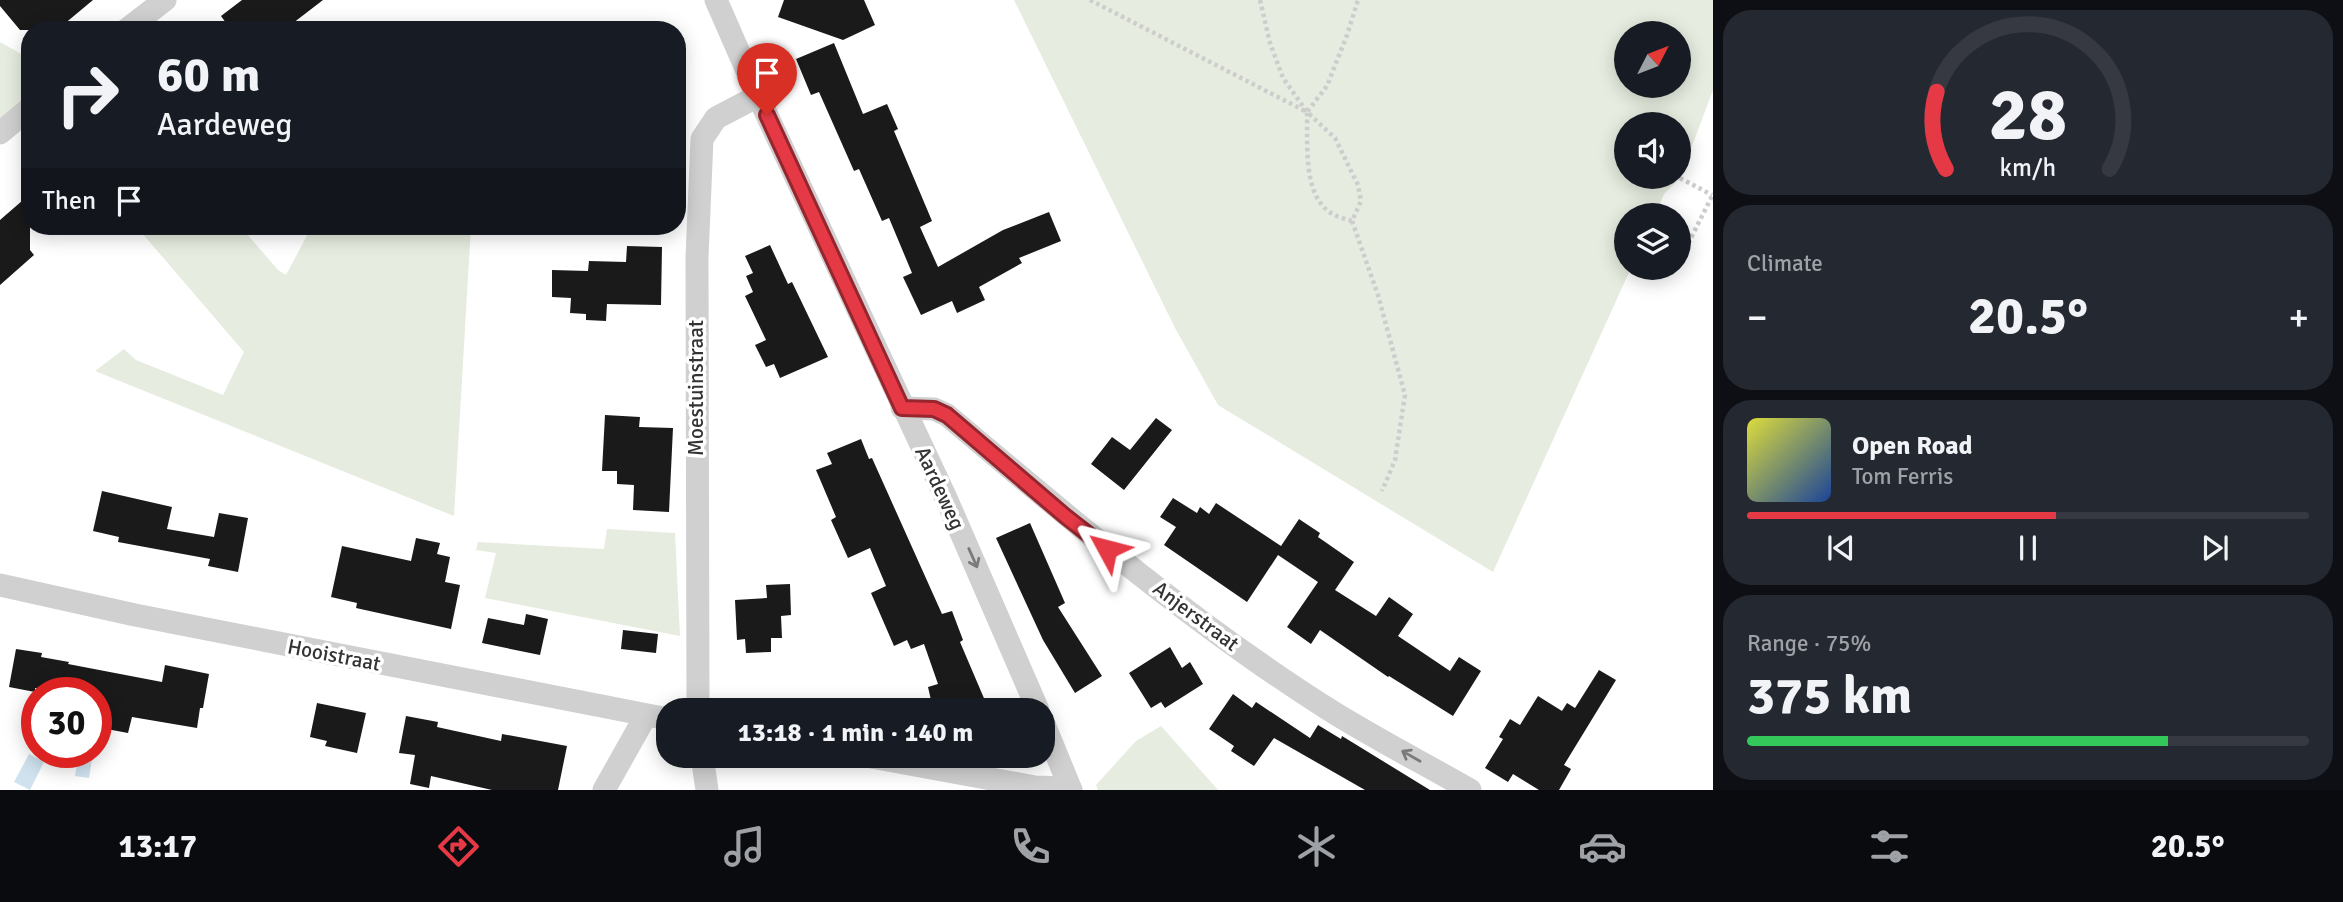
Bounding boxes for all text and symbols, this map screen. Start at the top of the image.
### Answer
north arrow [1614,21,1690,98]
map controls [1614,21,1691,280]
pin [737,43,797,115]
text: 60 m [157,45,260,105]
icon: right [42,49,133,140]
icon: arrive [748,54,786,92]
text: 28 [1989,71,2067,160]
text: Aardeweg [157,105,292,144]
button: sound [1614,112,1691,189]
text: km/h [2000,151,2056,182]
icon: arrive [110,182,148,220]
text: Then [42,185,96,217]
button: layers [1614,203,1691,280]
text: Climate [1747,249,1823,278]
text: 20.5° [1968,284,2088,348]
text: − [1747,294,1768,341]
text: + [2288,294,2309,341]
street label: Moestuinstraat [683,320,709,456]
text: Open Road [1852,430,1973,462]
street label: Aardeweg [909,442,971,534]
text: Tom Ferris [1852,462,1953,491]
position arrow [1070,512,1144,586]
icon: previous [1822,529,1860,567]
icon: pause [2009,529,2047,567]
icon: next [2196,529,2234,567]
one-way arrow [967,547,980,568]
street label: Anjerstraat [1148,575,1244,657]
text: Range · 75% [1747,629,1871,658]
street label: Hooistraat [285,633,383,677]
text: 375 km [1747,664,1912,728]
speed limit sign: 30 [21,677,112,768]
text: 13:18 · 1 min · 140 m [738,717,973,749]
one-way arrow [1401,749,1422,762]
icon: directions [434,822,483,871]
icon: music [720,822,769,871]
icon: phone [1006,822,1055,871]
icon: climate [1292,822,1341,871]
icon: car [1578,822,1627,871]
icon: filters [1865,822,1914,871]
text: 13:17 [119,827,197,866]
text: 20.5° [2151,827,2224,866]

